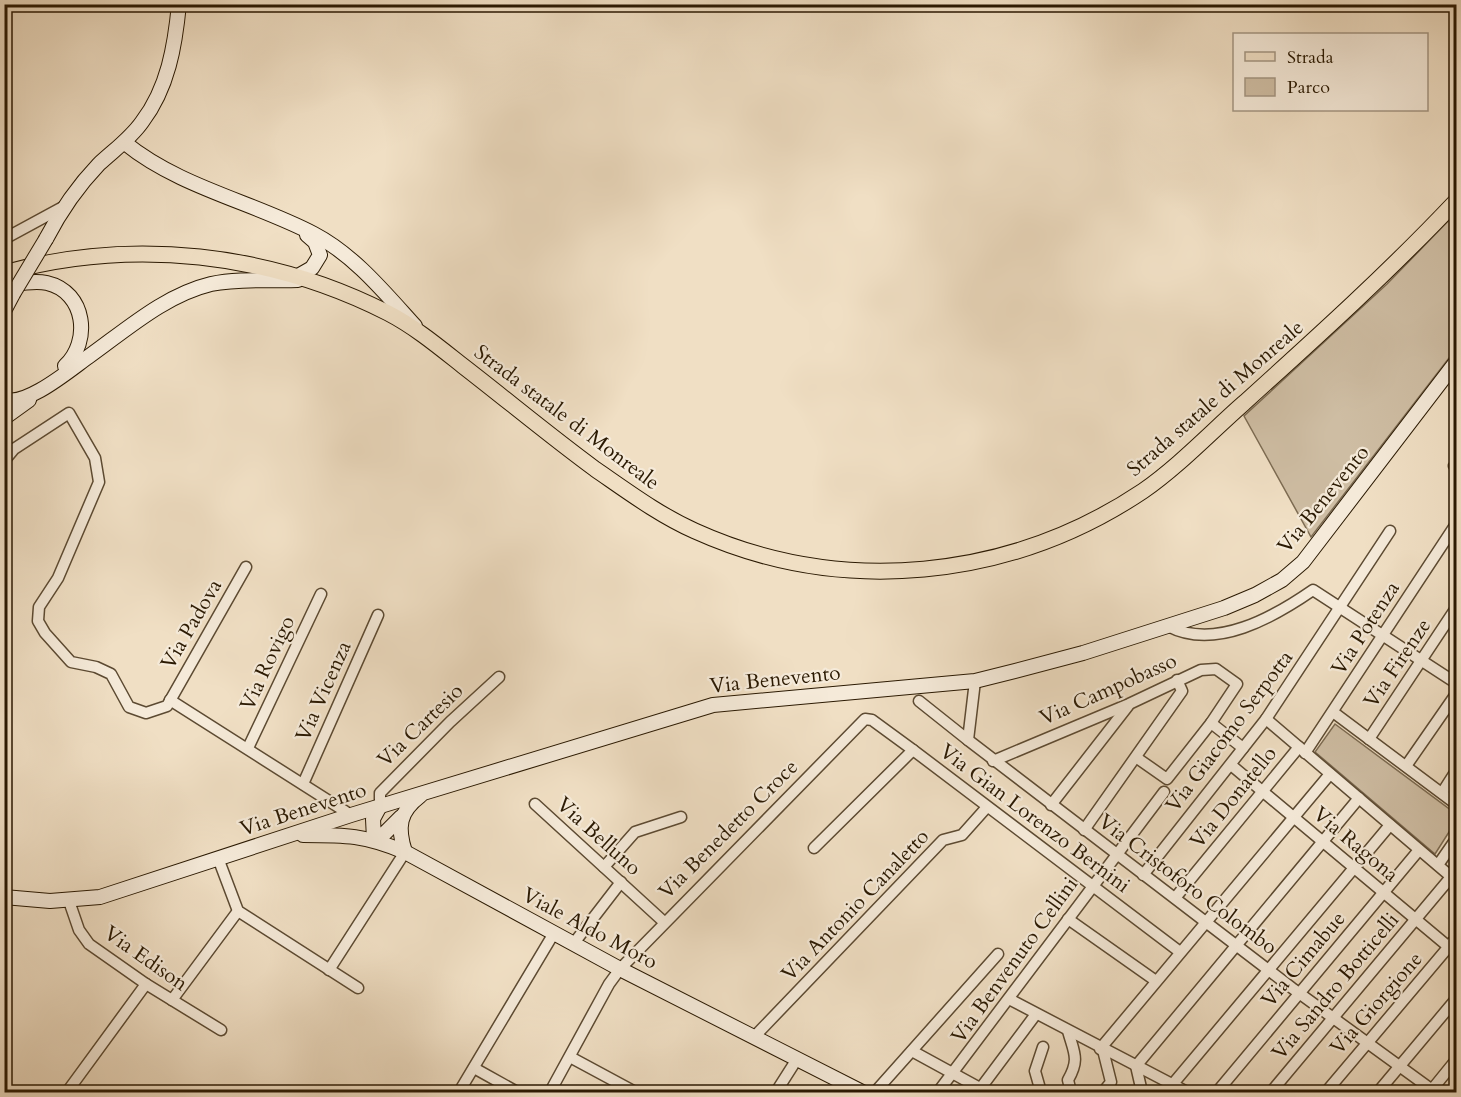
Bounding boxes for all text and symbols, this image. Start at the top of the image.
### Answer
legend [1233,33,1428,111]
text: Strada [1287,45,1334,70]
text: Parco [1287,75,1330,100]
street label: Strada statale di Monreale [1121,313,1310,483]
street label: Strada statale di Monreale [468,338,666,497]
street label: Via Benevento [1271,439,1376,560]
street label: Via Padova [154,574,229,675]
street label: Via Potenza [1324,576,1407,681]
street label: Via Rovigo [233,611,302,715]
street label: Via Firenze [1357,613,1438,714]
street label: Via Vicenza [288,636,358,746]
street label: Via Giacomo Serpotta [1159,644,1300,818]
street label: Via Campobasso [1035,646,1181,733]
street label: Via Benevento [708,658,842,701]
street label: Via Cartesio [371,677,470,774]
street label: Via Gian Lorenzo Bernini [933,737,1136,900]
street label: Via Donatello [1183,740,1284,855]
street label: Via Benedetto Croce [652,753,805,906]
street label: Via Benevento [236,775,370,844]
street label: Via Belluno [550,790,648,882]
street label: Via Ragona [1307,800,1405,889]
street label: Via Cristoforo Colombo [1092,807,1283,961]
street label: Via Antonio Canaletto [775,823,936,988]
street label: Via Benvenuto Cellini [944,871,1085,1049]
street label: Viale Aldo Moro [517,881,663,976]
street label: Via Cimabue [1255,905,1352,1014]
street label: Via Sandro Botticelli [1265,906,1406,1066]
street label: Via Edison [98,919,194,998]
street label: Via Giorgione [1323,945,1429,1061]

